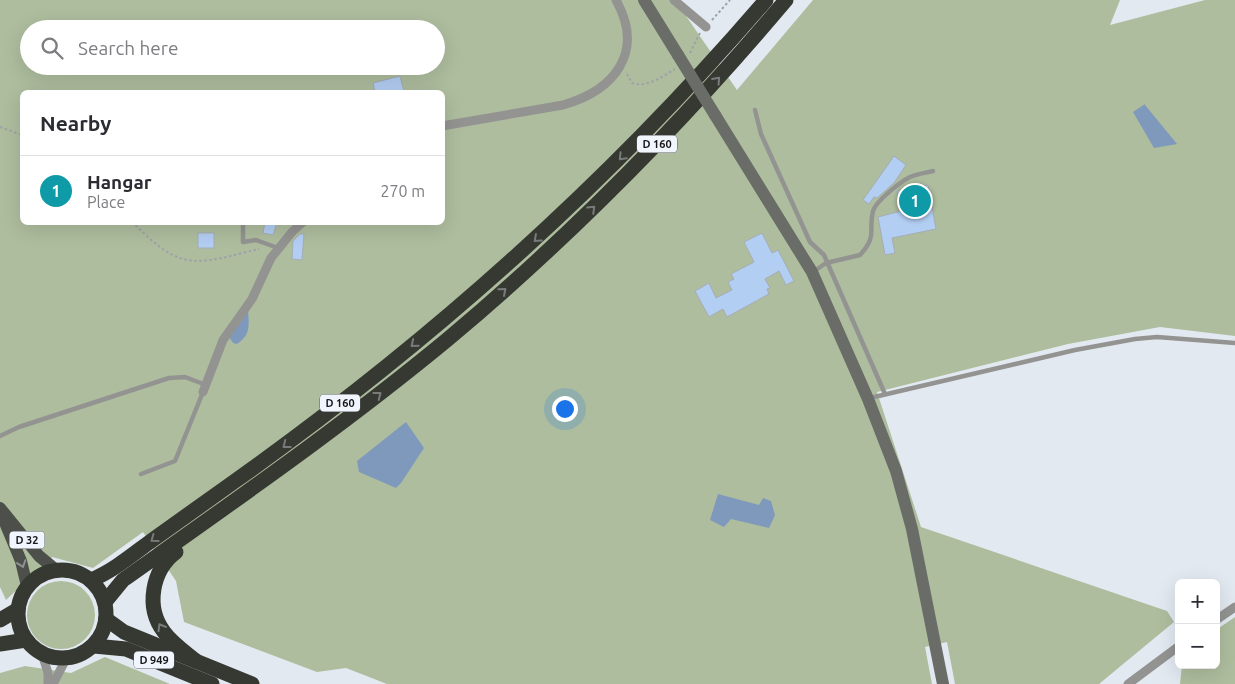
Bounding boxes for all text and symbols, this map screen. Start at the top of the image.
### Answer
search box [20,20,445,75]
icon: search [38,34,66,62]
text: Search here [78,37,178,59]
one-way arrow [711,76,720,85]
text: Nearby [40,111,111,135]
road number: D 160 [637,136,677,152]
one-way arrow [619,152,628,161]
text: Hangar [87,171,152,193]
text: 1 [51,182,61,200]
text: 270 m [380,182,425,200]
pin: 1 [899,182,931,220]
text: Place [87,193,125,211]
one-way arrow [586,206,595,215]
one-way arrow [534,233,543,242]
one-way arrow [497,288,506,297]
one-way arrow [410,338,419,347]
one-way arrow [372,393,381,401]
road number: D 160 [320,394,360,412]
your location [552,396,578,422]
one-way arrow [283,439,292,447]
road number: D 32 [10,532,44,548]
one-way arrow [150,533,160,542]
one-way arrow [16,559,26,568]
map controls [1175,579,1220,669]
button: + [1175,579,1220,624]
one-way arrow [158,624,168,633]
button: − [1175,624,1220,669]
road number: D 949 [134,652,174,668]

